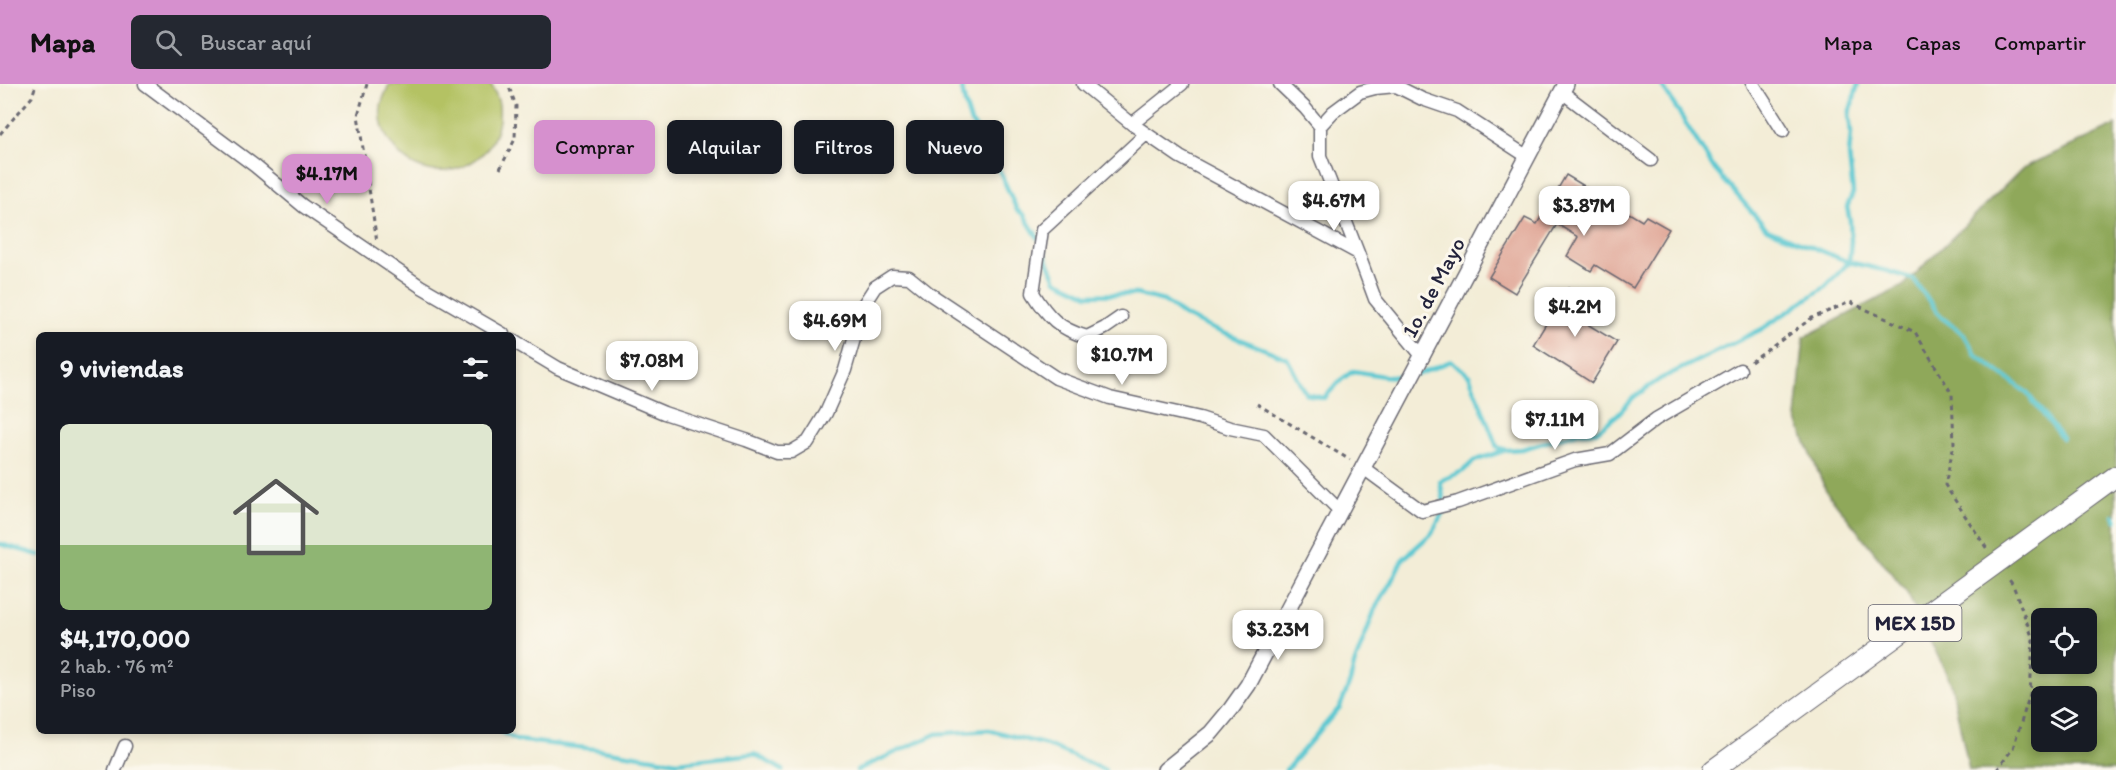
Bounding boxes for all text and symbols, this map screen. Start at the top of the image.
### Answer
search box [131,15,551,69]
text: Mapa [30,25,95,59]
icon: search [152,26,185,59]
text: Buscar aquí [200,29,311,56]
text: Mapa [1824,30,1873,55]
text: Capas [1906,30,1961,55]
text: Compartir [1994,30,2086,55]
chip: Comprar [534,120,655,174]
chip: Alquilar [667,120,782,174]
chip: Filtros [794,120,894,174]
chip: Nuevo [906,120,1004,174]
pin: $4.17M [278,154,376,205]
text: $4.17M [296,161,358,185]
pin: $4.67M [1285,181,1383,232]
pin: $3.87M [1535,186,1633,237]
text: $4.67M [1302,188,1366,212]
text: $3.87M [1553,193,1615,217]
street label: 1o. de Mayo [1396,232,1471,342]
pin: $4.2M [1533,287,1617,338]
text: $4.2M [1548,294,1602,318]
pin: $4.69M [786,301,884,352]
text: $4.69M [803,308,867,332]
pin: $10.7M [1073,335,1171,386]
pin: $7.08M [603,341,701,392]
text: $10.7M [1091,342,1153,366]
text: $7.08M [620,348,684,372]
text: 9 viviendas [60,352,184,384]
icon: filters [459,352,492,385]
pin: $7.11M [1506,400,1604,451]
text: $7.11M [1525,407,1585,431]
icon: home [222,463,330,571]
road number: MEX 15D [1868,605,1962,641]
map controls [2031,608,2097,752]
button: locate [2031,608,2097,674]
pin: $3.23M [1229,610,1327,661]
text: $3.23M [1246,617,1310,641]
text: $4,170,000 [60,622,190,654]
text: 2 hab. · 76 m² [60,654,173,678]
text: Piso [60,678,96,702]
button: layers [2031,686,2097,752]

